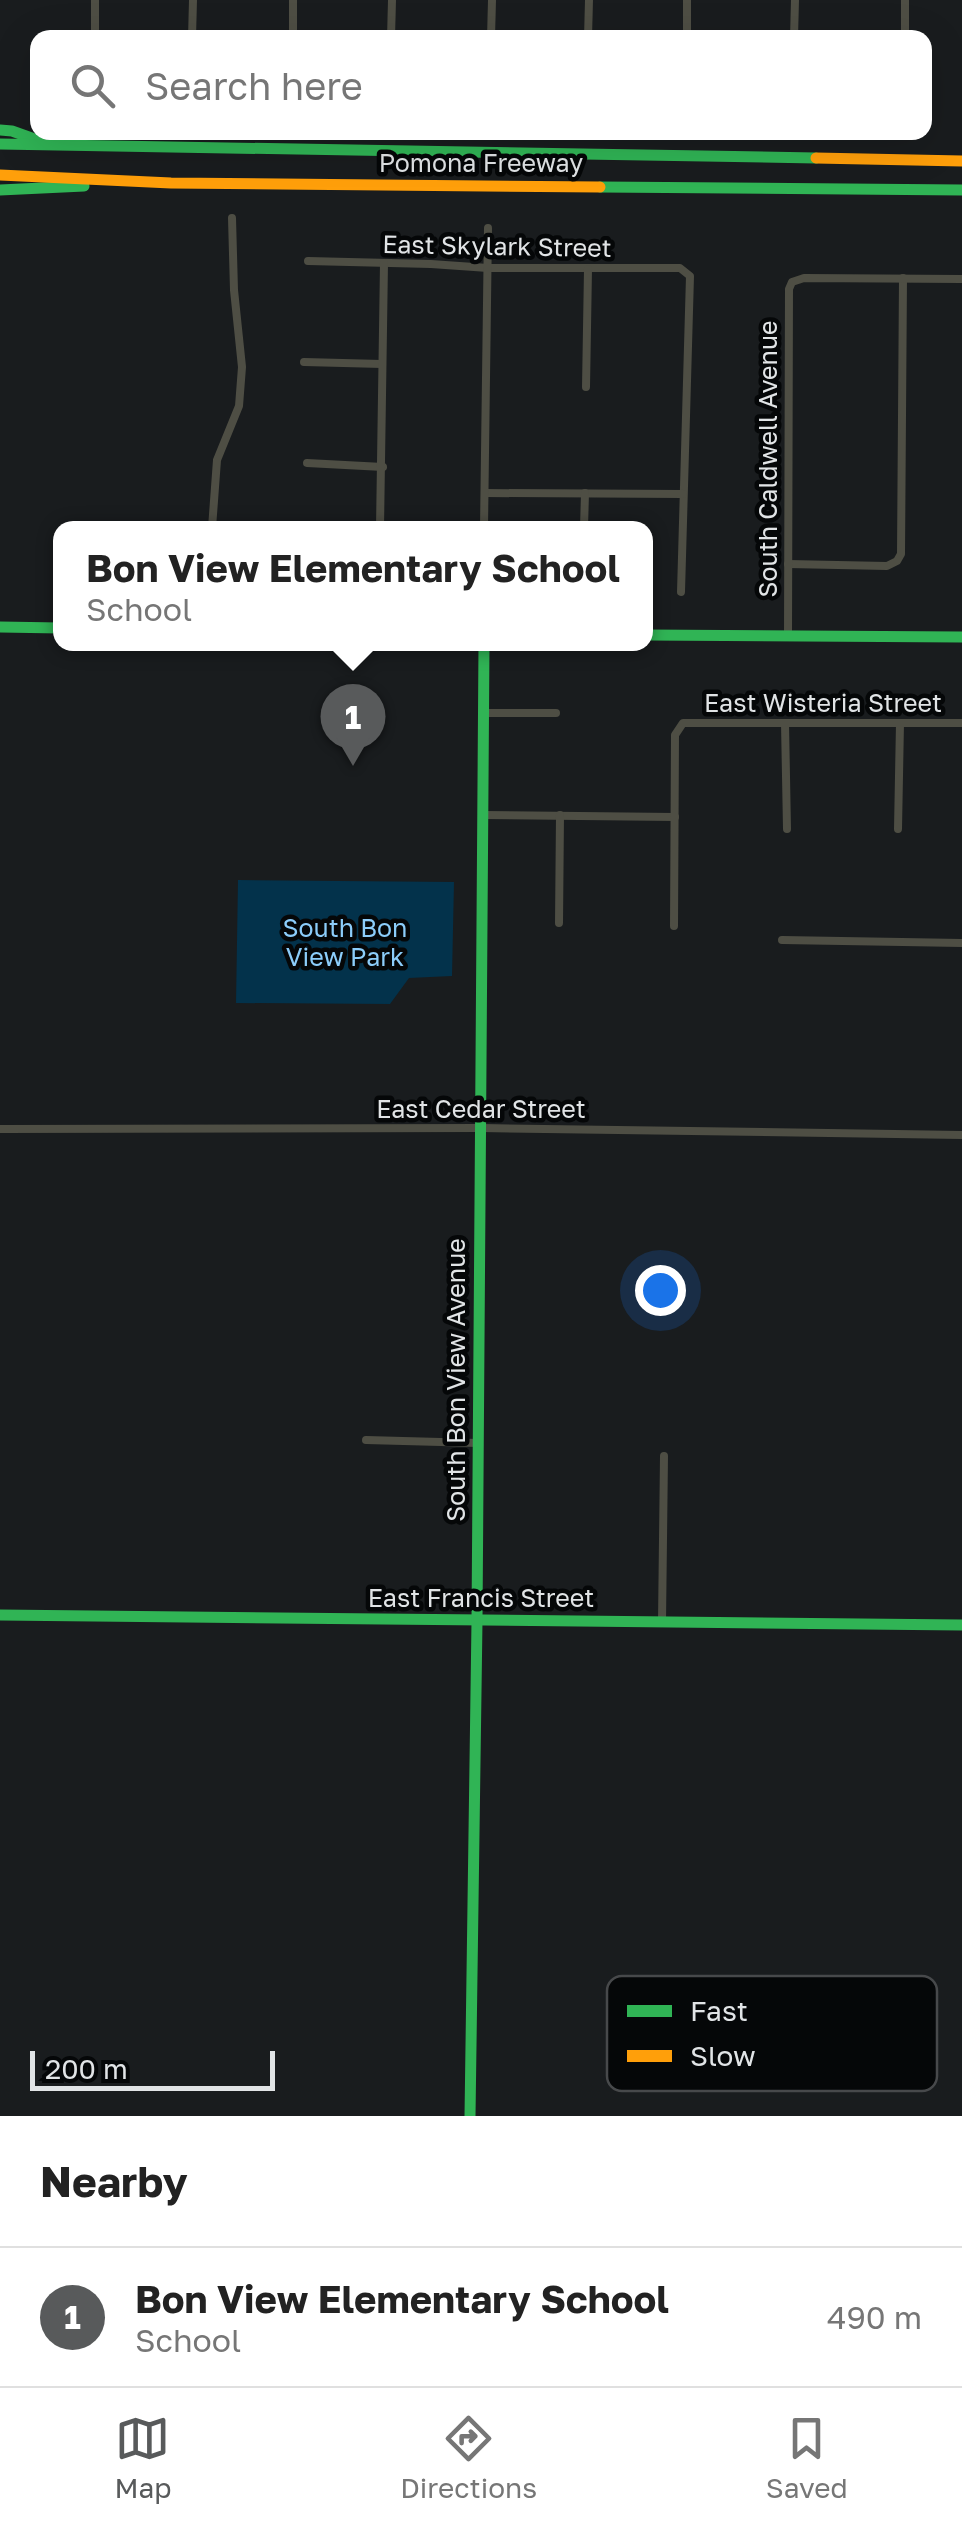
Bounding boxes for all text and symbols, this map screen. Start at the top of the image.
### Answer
search box [30,30,932,140]
icon: search [65,58,120,113]
text: Search here [145,63,363,108]
street label: Pomona Freeway [379,147,583,178]
street label: East Skylark Street [382,228,612,263]
street label: South Caldwell Avenue [752,320,783,598]
popup [53,521,653,651]
text: Bon View Elementary School [86,545,620,590]
text: School [86,590,192,628]
pin: 1 [320,684,386,766]
street label: East Wisteria Street [704,687,942,718]
park label: South Bon View Park [283,912,407,972]
street label: East Cedar Street [376,1093,586,1124]
street label: South Bon View Avenue [440,1238,471,1522]
your location [635,1265,686,1316]
street label: East Francis Street [368,1582,594,1613]
legend [607,1976,937,2091]
text: Fast [690,1994,748,2027]
text: Slow [690,2039,756,2072]
scale bar [30,2046,275,2090]
text: 200 m [45,2052,128,2085]
text: Nearby [40,2156,188,2206]
text: Bon View Elementary School [135,2276,669,2321]
text: 1 [64,2298,81,2336]
text: 490 m [827,2298,922,2336]
text: School [135,2321,241,2359]
tab: Map [114,2411,172,2504]
tab: Directions [400,2411,537,2504]
tab: Saved [766,2411,848,2504]

